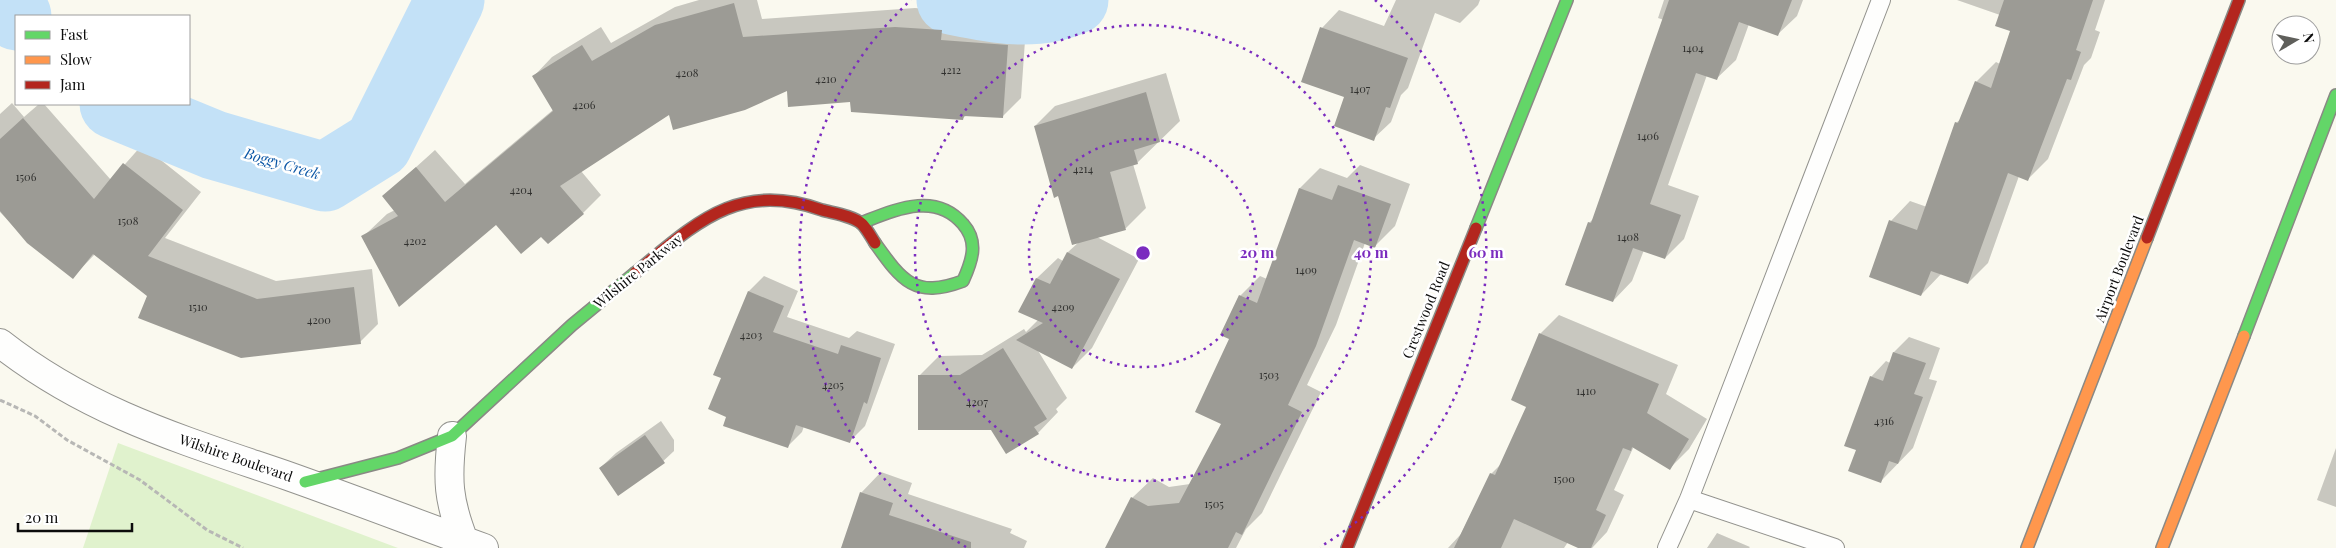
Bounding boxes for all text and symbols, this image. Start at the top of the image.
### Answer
legend [15,15,190,105]
north arrow [2271,15,2321,65]
text: Fast [60,24,89,44]
text: N [2299,31,2320,44]
house number: 1404 [1682,40,1704,55]
text: Slow [60,49,92,69]
house number: 4212 [941,62,961,77]
house number: 4208 [675,65,699,80]
house number: 4210 [815,71,837,86]
text: Jam [59,74,86,94]
house number: 1407 [1350,81,1371,96]
house number: 4206 [573,97,596,112]
house number: 1406 [1637,128,1659,143]
water label: Boggy Creek [241,142,323,183]
house number: 4214 [1073,161,1094,176]
house number: 1506 [16,169,37,184]
house number: 4204 [510,182,533,197]
house number: 1508 [118,213,139,228]
street label: Airport Boulevard [2089,213,2148,326]
street label: Wilshire Parkway [589,229,686,313]
house number: 1408 [1617,229,1639,244]
house number: 4202 [404,233,426,248]
text: 20 m [1240,242,1275,262]
text: 40 m [1354,242,1389,262]
text: 60 m [1468,242,1504,262]
centre of rings [1134,244,1152,262]
street label: Crestwood Road [1397,258,1454,361]
house number: 1409 [1295,262,1317,277]
house number: 1510 [188,299,208,314]
house number: 4209 [1052,299,1075,314]
house number: 4200 [307,312,331,327]
house number: 4203 [740,327,762,342]
house number: 1503 [1259,367,1279,382]
house number: 4205 [822,377,844,392]
house number: 1410 [1576,383,1596,398]
house number: 4207 [966,394,988,409]
house number: 4316 [1874,413,1894,428]
street label: Wilshire Boulevard [176,429,295,486]
house number: 1500 [1553,471,1575,486]
house number: 1505 [1204,496,1224,511]
scale bar [18,500,131,532]
text: 20 m [25,507,59,527]

